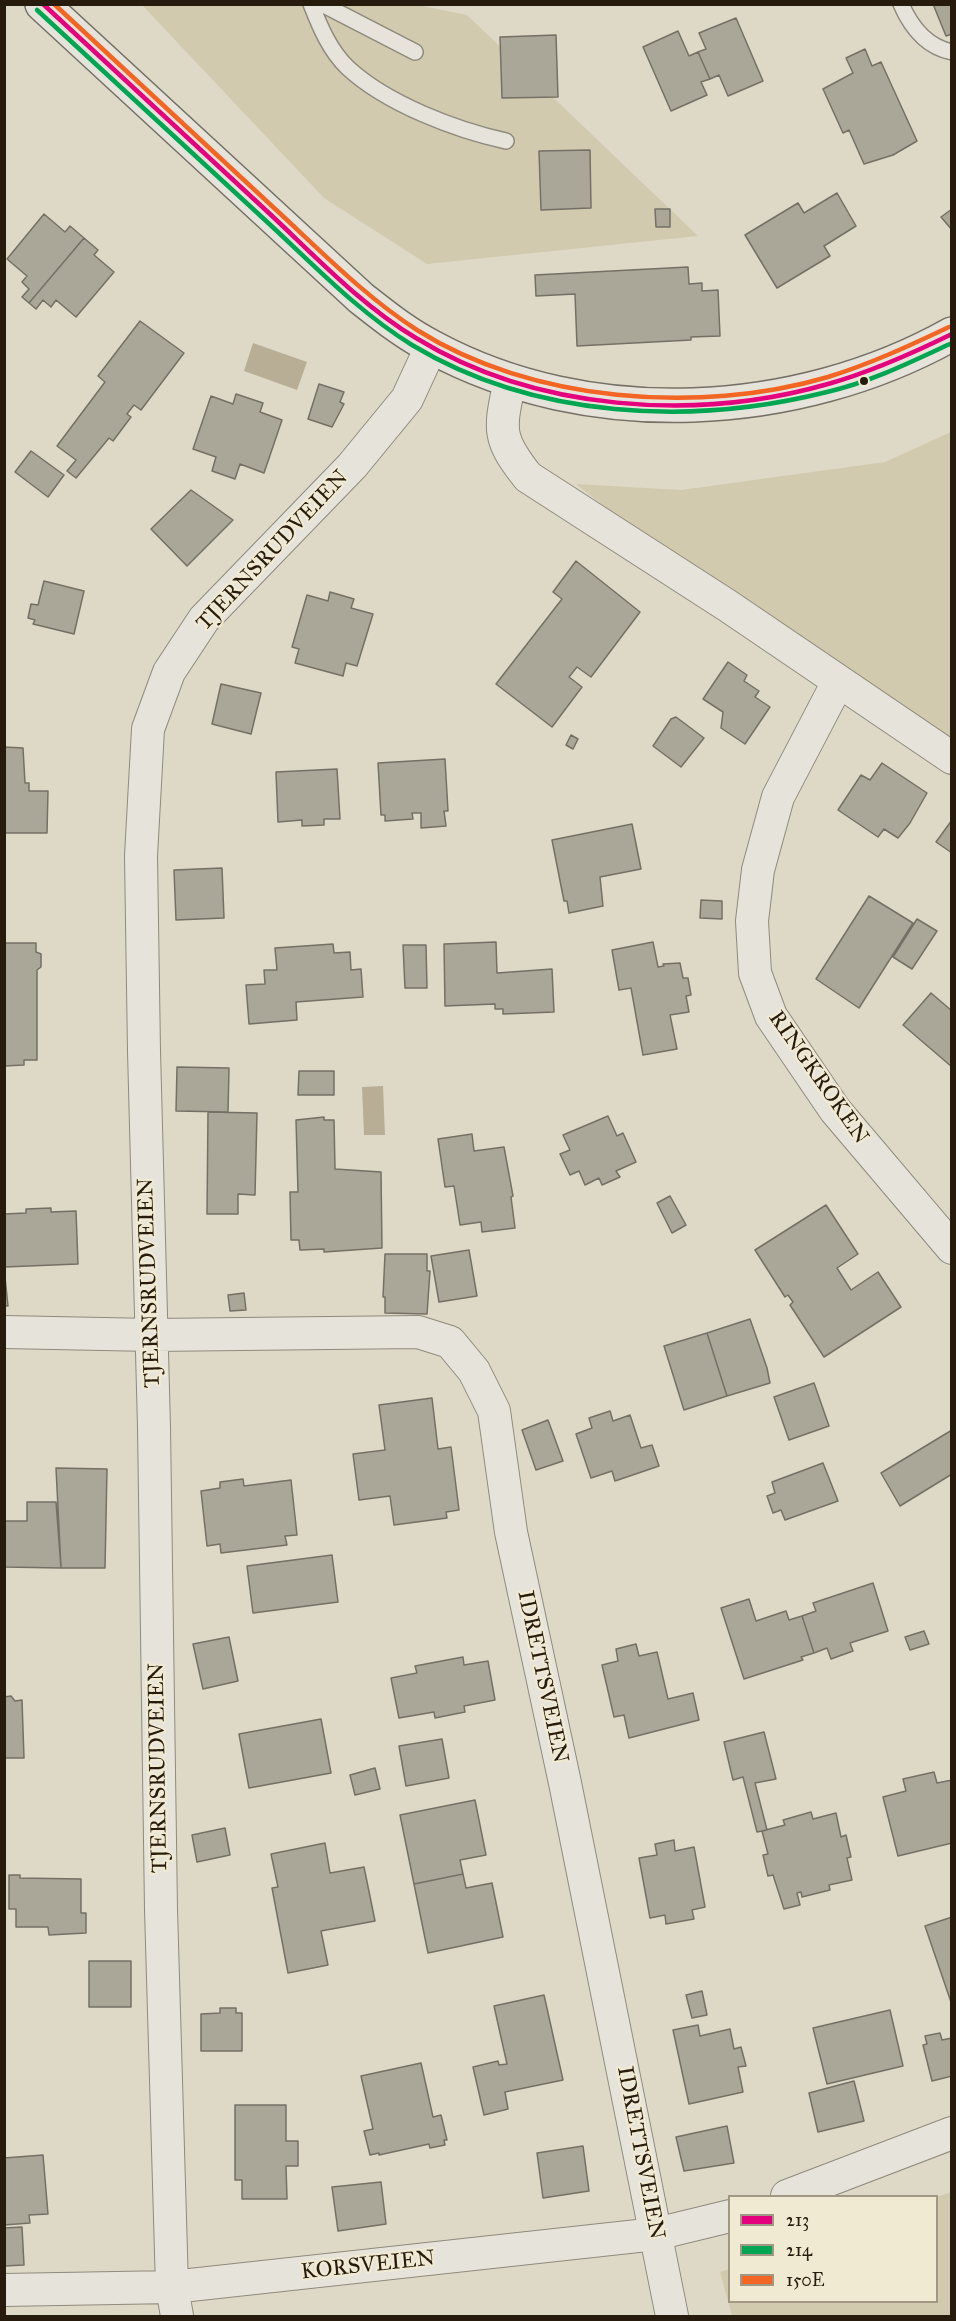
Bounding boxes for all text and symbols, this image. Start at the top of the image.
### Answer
unlabelled marker [858,375,870,387]
street label: TJERNSRUDVEIEN [192,465,354,637]
street label: RINGKROKEN [762,1006,874,1150]
street label: TJERNSRUDVEIEN [133,1177,167,1389]
street label: IDRETTSVEIEN [511,1588,573,1766]
street label: TJERNSRUDVEIEN [144,1663,174,1873]
street label: IDRETTSVEIEN [610,2064,670,2242]
legend [728,2195,938,2303]
text: 213 [786,2209,809,2231]
text: 214 [786,2239,812,2261]
street label: KORSVEIEN [300,2246,436,2286]
text: 150E [786,2269,825,2291]

